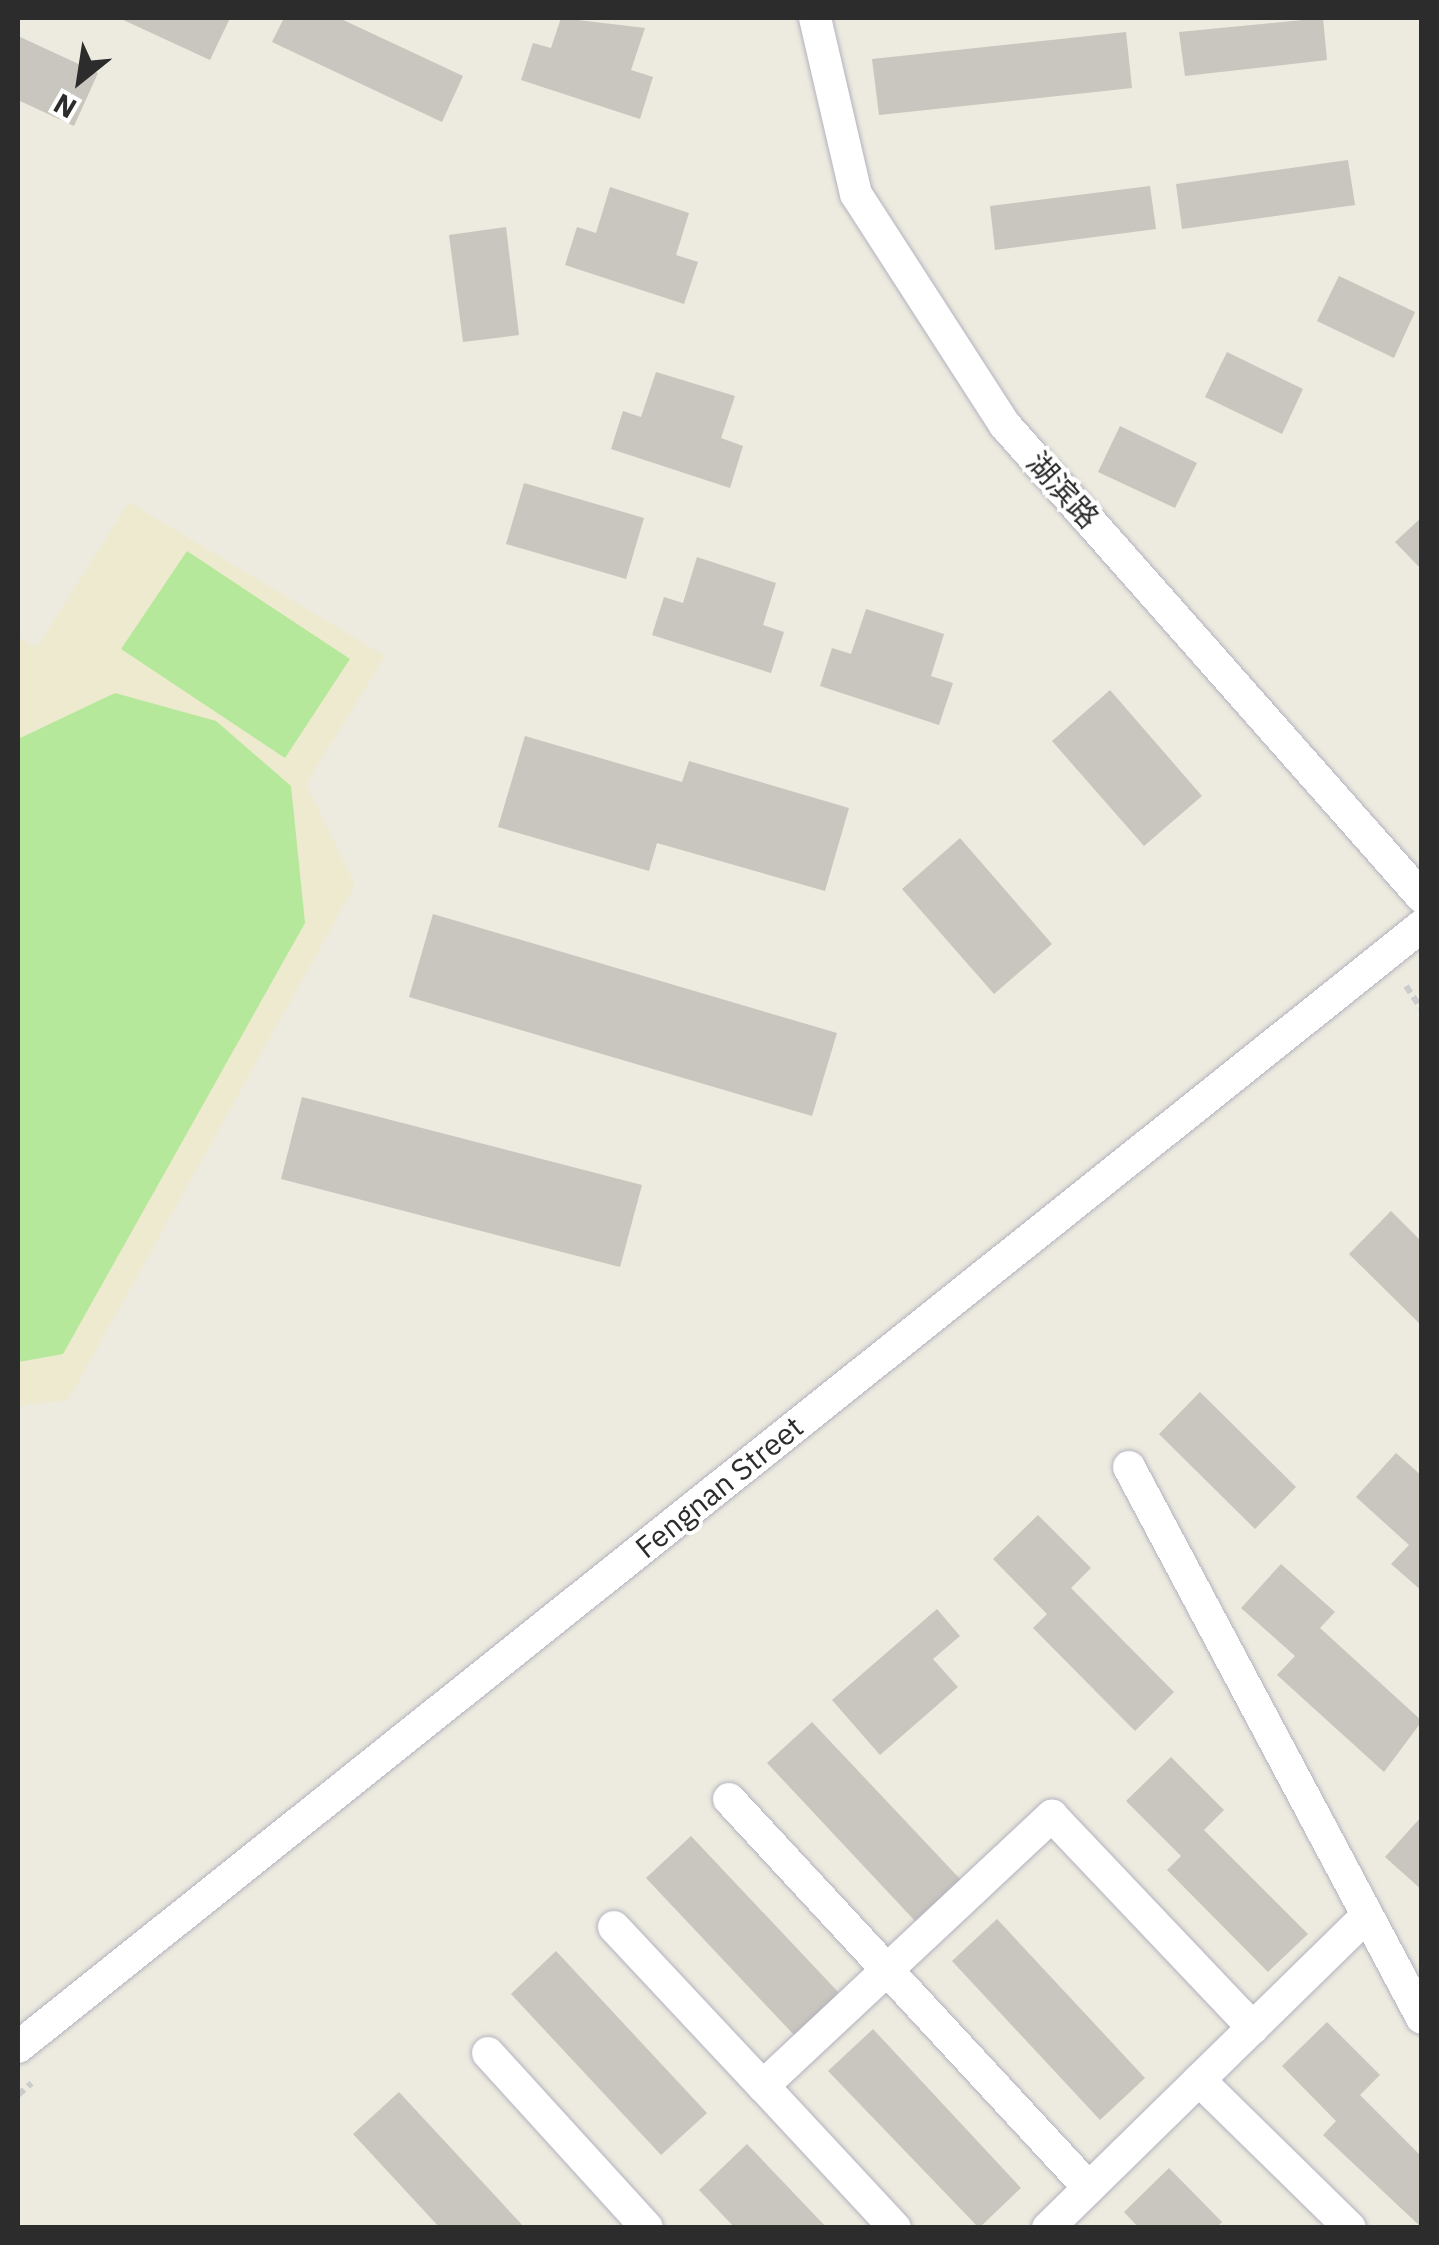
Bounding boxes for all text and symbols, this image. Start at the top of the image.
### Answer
north arrow [30,30,130,130]
text: N [47,85,83,128]
street label: 湖滨路 [1020,445,1106,535]
street label: Fengnan Street [628,1409,810,1565]

